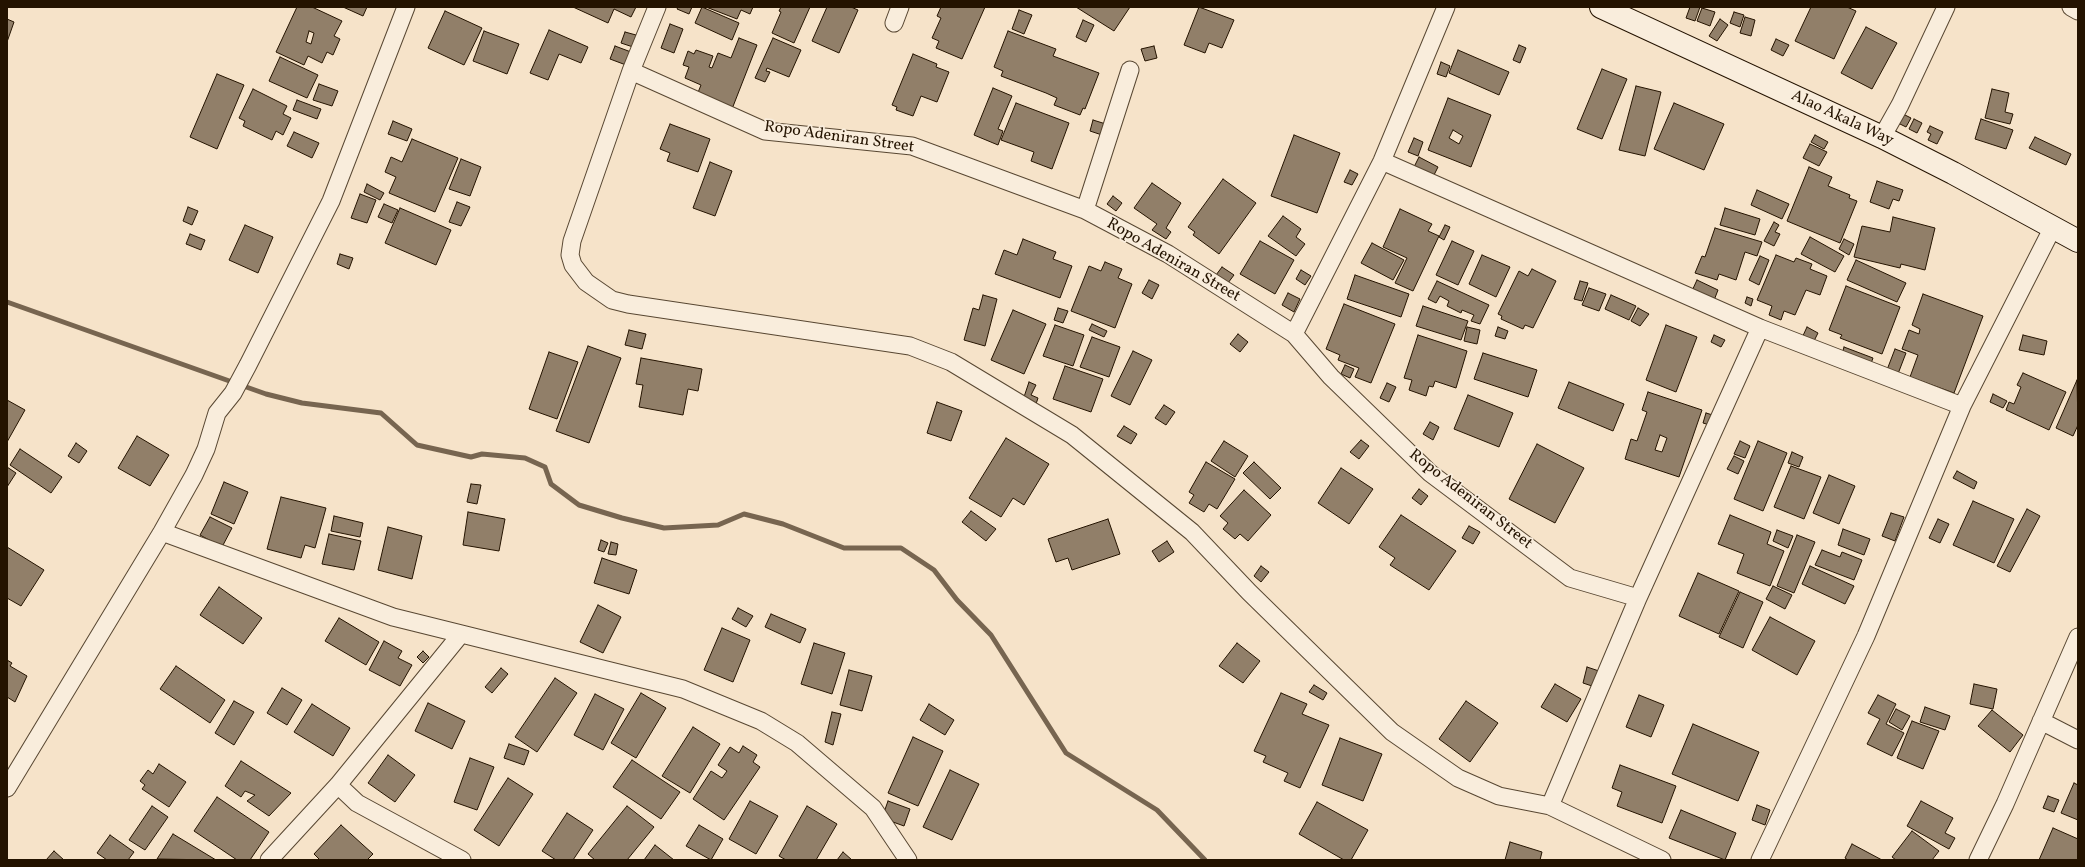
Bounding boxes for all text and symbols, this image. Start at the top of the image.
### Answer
street label: Alao Akala Way [1788,87,1896,151]
street label: Ropo Adeniran Street [763,118,915,158]
street label: Ropo Adeniran Street [1103,215,1243,307]
street label: Ropo Adeniran Street [1404,446,1536,554]

